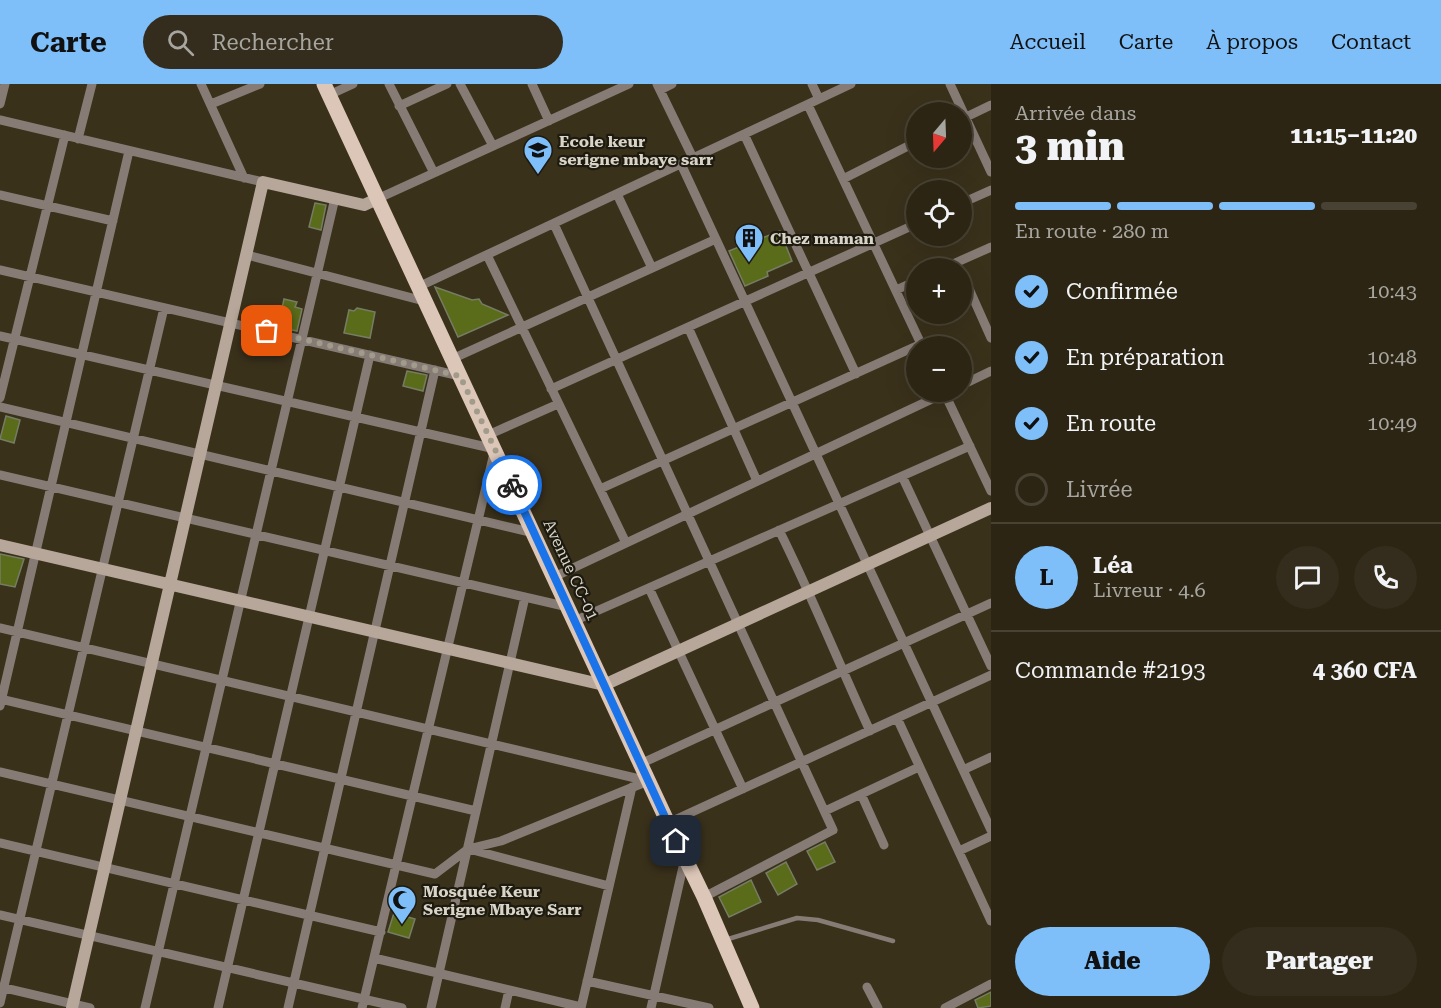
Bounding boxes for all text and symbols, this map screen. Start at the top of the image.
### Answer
search box [143,15,563,69]
text: Carte [30,26,107,59]
icon: search [164,26,197,59]
text: Rechercher [212,30,334,55]
text: Accueil [1010,30,1086,54]
text: Carte [1119,30,1173,54]
text: À propos [1206,30,1298,54]
text: Contact [1331,30,1411,54]
text: Arrivée dans [1015,101,1136,125]
north arrow [906,102,972,168]
map controls [906,102,972,402]
text: 11:15–11:20 [1290,123,1417,148]
text: 3 min [1015,124,1125,170]
place label: Ecole keur serigne mbaye sarr [559,132,713,169]
school or university icon: Ecole keur serigne mbaye sarr [522,134,554,176]
button: locate [906,180,972,246]
text: En route · 280 m [1015,219,1169,243]
building icon: Chez maman [733,222,765,264]
place label: Chez maman [770,229,874,248]
button: + [906,258,972,324]
icon: check [1015,275,1048,308]
text: Confirmée [1066,279,1178,304]
text: 10:43 [1367,279,1417,303]
pin [241,305,292,356]
icon: bag [250,314,283,347]
button: − [906,336,972,402]
icon: check [1015,341,1048,374]
text: En préparation [1066,345,1225,370]
text: 10:48 [1367,345,1417,369]
icon: check [1015,407,1048,440]
text: En route [1066,411,1156,436]
text: 10:49 [1367,411,1417,435]
courier [482,455,542,515]
icon: bike [496,469,529,502]
text: Livrée [1066,477,1132,502]
street label: Avenue CC-01 [539,516,603,624]
button: chat [1276,546,1339,609]
button: phone [1354,546,1417,609]
text: Léa [1093,553,1133,578]
text: L [1039,565,1054,590]
text: Livreur · 4.6 [1093,578,1206,602]
text: Commande #2193 [1015,658,1205,683]
text: 4 360 CFA [1313,658,1417,683]
pin [650,815,701,866]
icon: home [659,824,692,857]
place label: Mosquée Keur Serigne Mbaye Sarr [423,882,581,919]
mosque icon: Mosquée Keur Serigne Mbaye Sarr [386,884,418,926]
button: Aide [1015,927,1210,996]
button: Partager [1222,927,1417,996]

